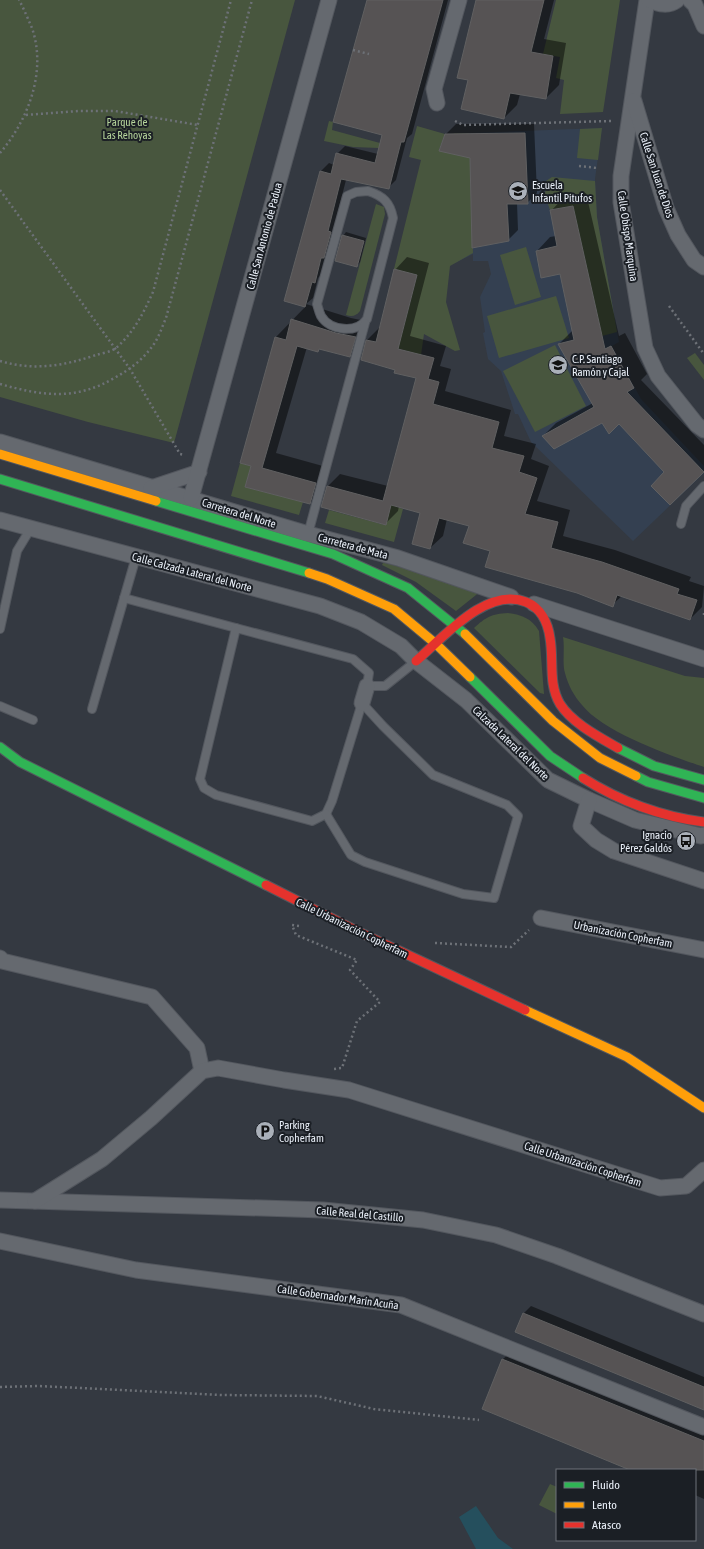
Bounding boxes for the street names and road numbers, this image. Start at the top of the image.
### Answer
street label: Calle San Juan de Dios [638,131,677,219]
street label: Calle San Antonio de Padua [244,181,284,291]
street label: Calle Obispo Marquina [616,190,640,282]
street label: Carretera del Norte [201,496,277,530]
street label: Carretera de Mata [317,531,389,561]
street label: Calle Calzada Lateral del Norte [131,550,253,594]
street label: Calzada Lateral del Norte [470,703,552,783]
street label: Calle Urbanización Copherfam [294,896,410,960]
street label: Urbanización Copherfam [573,919,674,949]
street label: Calle Urbanización Copherfam [523,1139,643,1189]
street label: Calle Real del Castillo [316,1204,404,1224]
street label: Calle Gobernador Marín Acuña [276,1283,400,1311]

